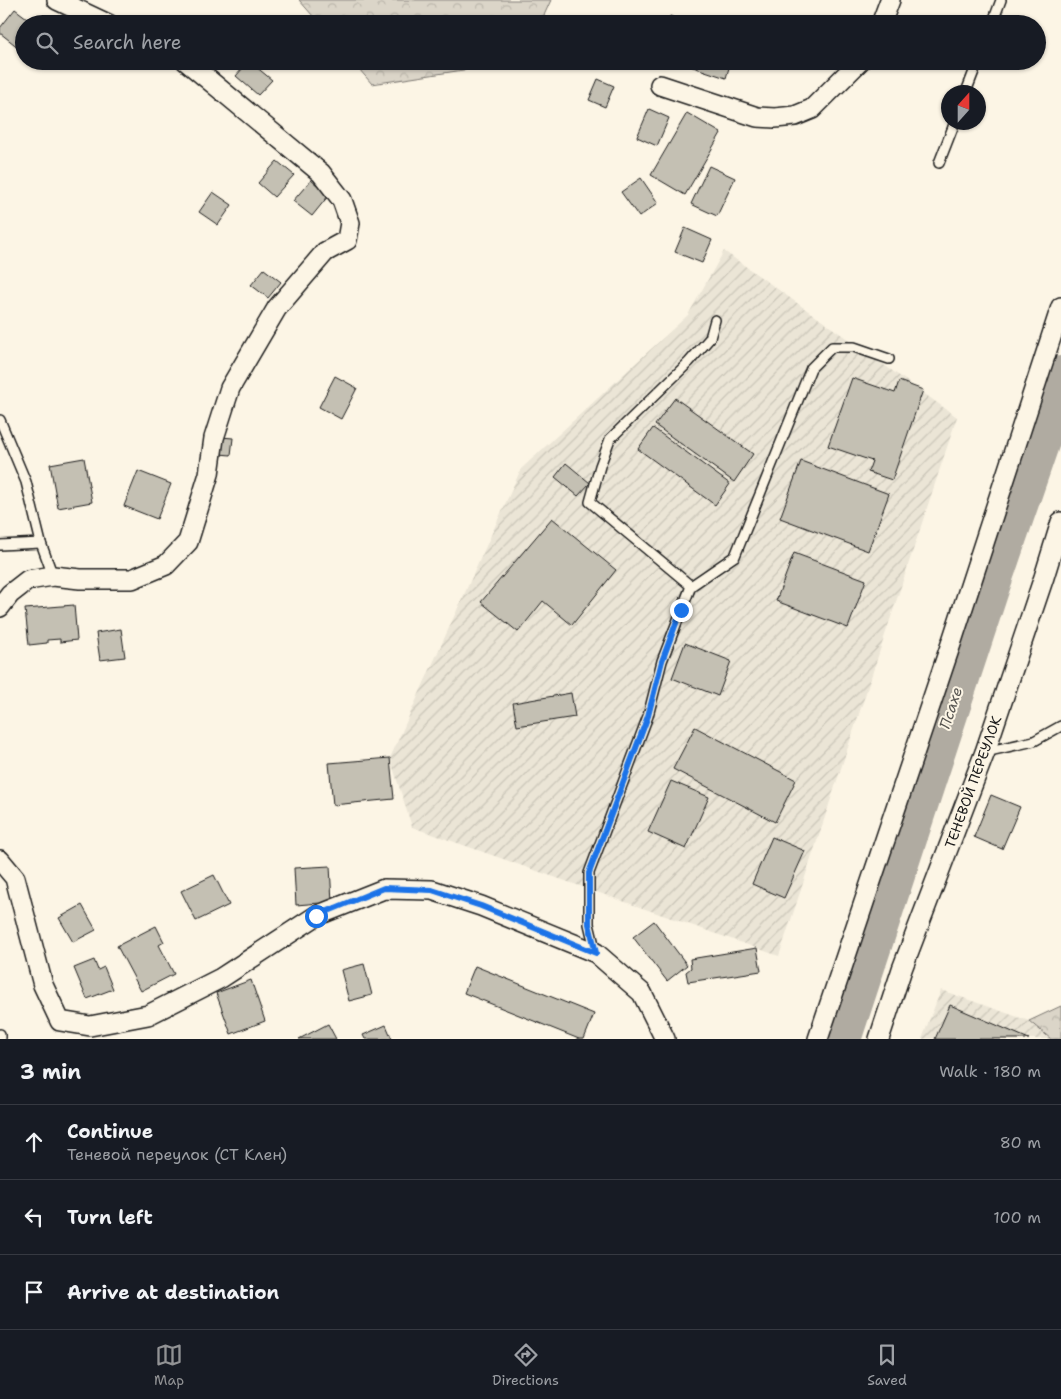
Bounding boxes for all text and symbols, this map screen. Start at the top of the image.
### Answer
search box [15,15,1046,70]
icon: search [33,29,61,57]
text: Search here [73,30,182,55]
north arrow [941,85,986,130]
route end [670,599,693,622]
water label: Псахе [935,684,967,732]
street label: ТЕНЕВОЙ ПЕРЕУЛОК [941,713,1005,851]
route start [305,905,328,928]
text: 3 min [20,1058,81,1086]
text: Walk · 180 m [939,1061,1041,1082]
text: Continue [67,1119,153,1144]
icon: ahead [20,1128,48,1156]
text: 80 m [1000,1132,1041,1153]
text: Теневой переулок (СТ Клен) [67,1144,287,1165]
icon: left [20,1203,48,1231]
text: Turn left [67,1205,153,1230]
text: 100 m [993,1207,1041,1228]
icon: arrive [20,1278,48,1306]
text: Arrive at destination [67,1280,279,1305]
tab: Map [154,1341,184,1389]
tab: Directions [492,1341,559,1389]
tab: Saved [867,1341,907,1389]

